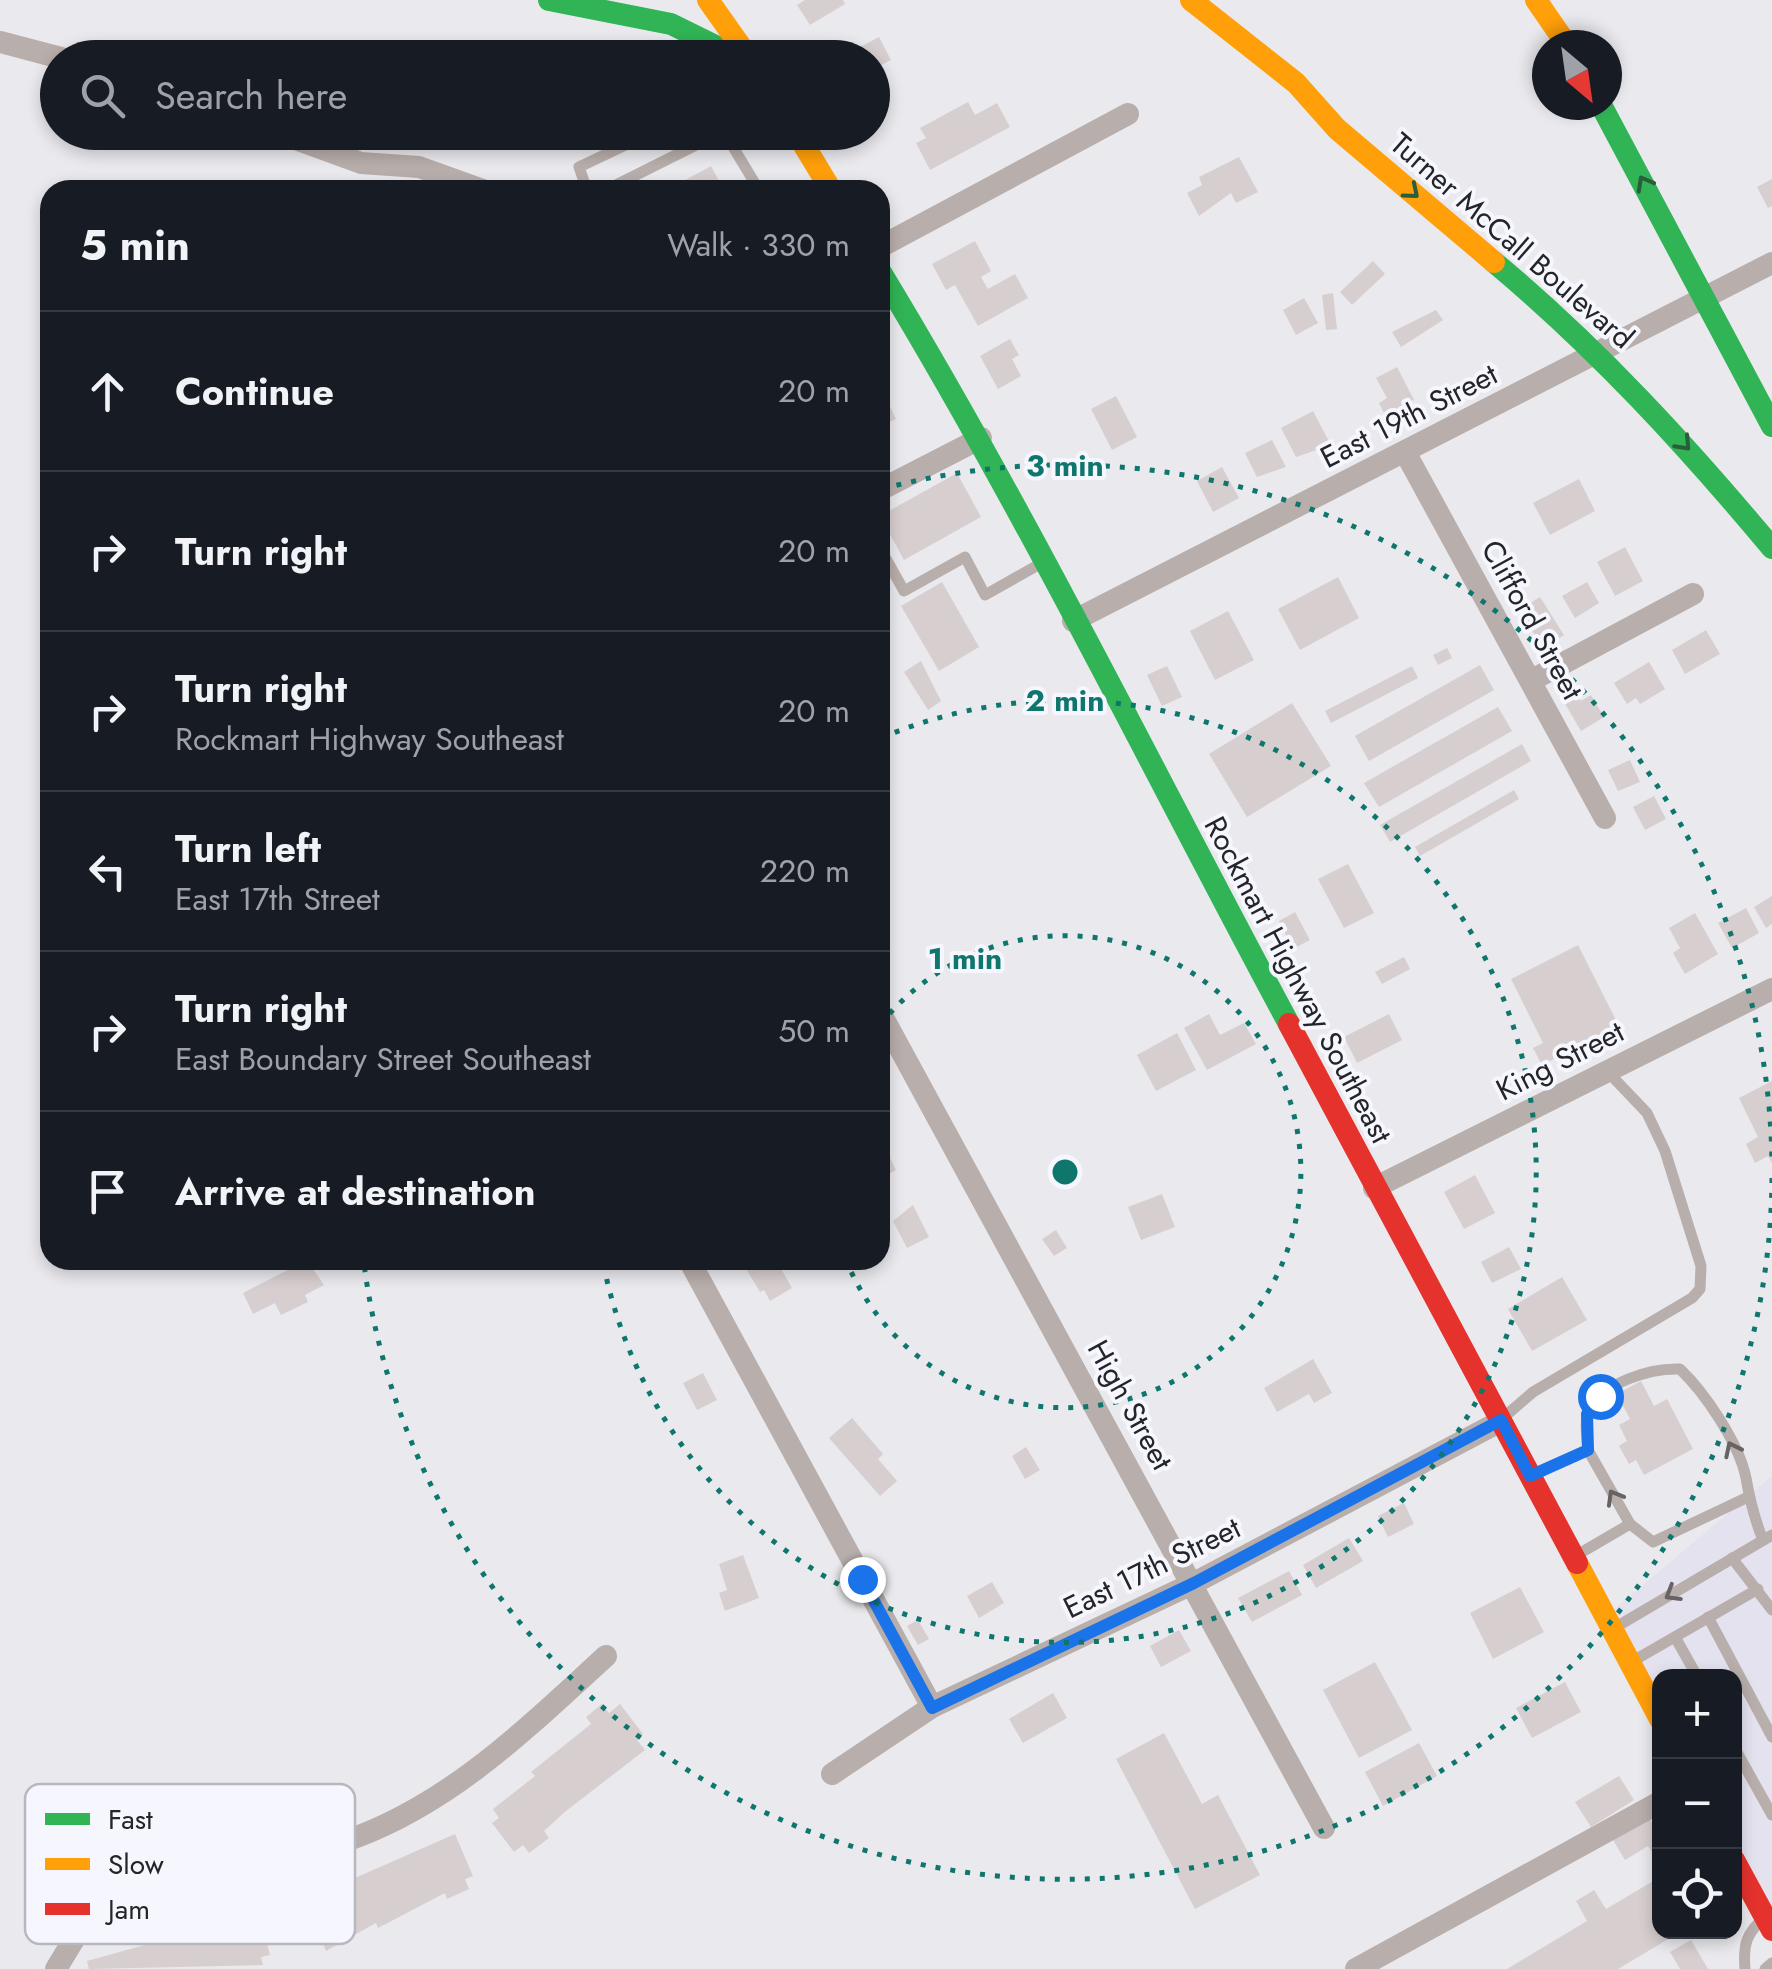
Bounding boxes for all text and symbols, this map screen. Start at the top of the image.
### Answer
north arrow [1532,30,1622,120]
search box [40,40,890,150]
icon: search [75,68,130,123]
text: Search here [155,68,347,123]
street label: Turner McCall Boulevard [1381,123,1644,359]
one-way arrow [1637,176,1657,194]
one-way arrow [1400,180,1418,198]
text: 5 min [80,215,190,276]
text: Walk · 330 m [667,222,850,268]
street label: East 19th Street [1313,352,1505,479]
icon: ahead [80,364,135,419]
text: Continue [175,364,334,419]
text: 20 m [778,368,850,414]
one-way arrow [1672,432,1690,451]
text: 3 min [1026,444,1104,487]
icon: right [80,524,135,579]
text: Turn right [175,524,347,579]
text: 20 m [778,528,850,574]
street label: Clifford Street [1471,532,1594,708]
text: Turn right [175,661,347,716]
text: 2 min [1026,679,1104,722]
icon: right [80,684,135,739]
text: 20 m [778,688,850,734]
text: Rockmart Highway Southeast [175,716,564,762]
street label: Rockmart Highway Southeast [1194,809,1403,1152]
text: Turn left [175,821,321,876]
icon: left [80,844,135,899]
text: 220 m [760,848,850,894]
text: East 17th Street [175,876,380,922]
text: 1 min [928,937,1002,980]
text: Turn right [175,981,347,1036]
icon: right [80,1004,135,1059]
text: 50 m [778,1008,850,1054]
street label: King Street [1488,1010,1632,1111]
text: East Boundary Street Southeast [175,1036,591,1082]
centre of rings [1047,1154,1083,1190]
icon: arrive [80,1164,135,1219]
text: Arrive at destination [175,1164,536,1219]
street label: High Street [1077,1332,1184,1478]
route start [1578,1374,1624,1420]
one-way arrow [1725,1441,1745,1459]
one-way arrow [1607,1490,1627,1508]
street label: East 17th Street [1056,1506,1248,1629]
route end [840,1557,886,1603]
one-way arrow [1665,1582,1683,1601]
map controls [1652,1669,1742,1939]
button: + [1652,1669,1742,1759]
button: − [1652,1759,1742,1849]
legend [25,1784,355,1944]
text: Fast [108,1799,153,1840]
text: Slow [108,1844,164,1885]
button: locate [1652,1849,1742,1939]
text: Jam [104,1889,150,1930]

